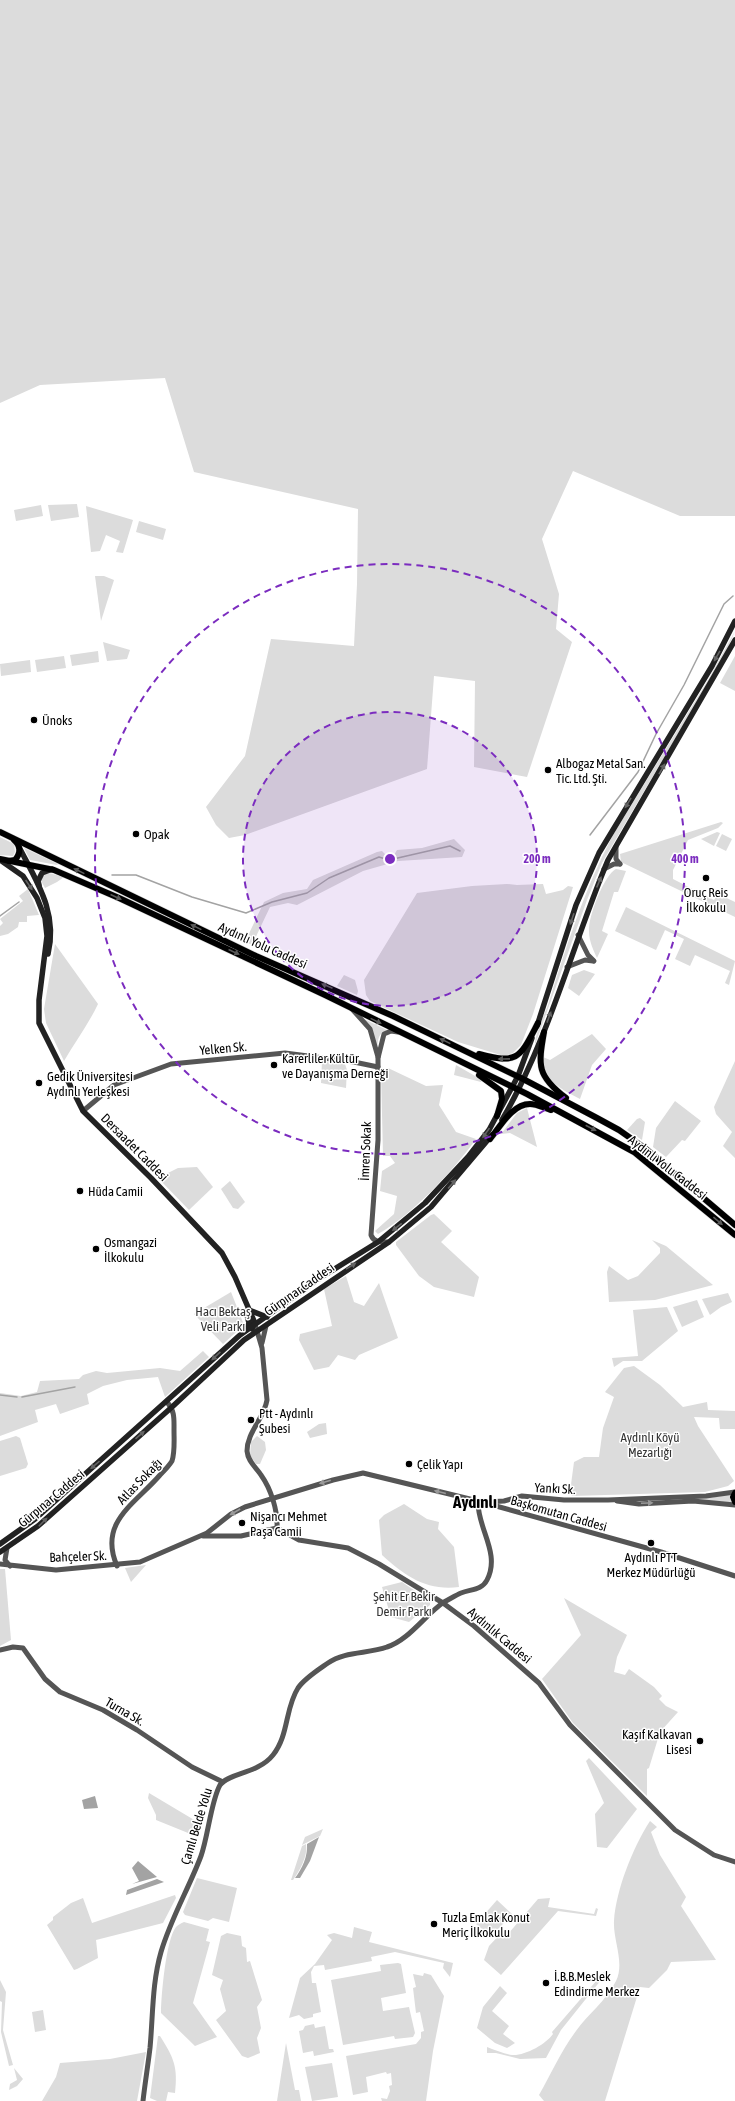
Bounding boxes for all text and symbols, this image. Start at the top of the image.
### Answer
one-way arrow [714,650,721,662]
place label: Ünoks [42,713,73,728]
marker: Ünoks [29,715,39,725]
place label: Albogaz Metal San. Tic. Ltd. Şti. [556,756,646,786]
one-way arrow [658,763,665,775]
marker: Albogaz Metal San. Tic. Ltd. Şti. [543,765,553,775]
one-way arrow [625,797,632,809]
place label: Opak [144,827,170,842]
marker: Opak [131,829,141,839]
centre of rings [383,852,397,866]
text: 200 m [523,852,551,866]
text: 400 m [670,852,699,866]
one-way arrow [73,868,84,874]
marker: Oruç Reis İlkokulu [701,873,711,883]
one-way arrow [595,876,602,888]
one-way arrow [25,880,33,890]
place label: Oruç Reis İlkokulu [684,885,729,915]
one-way arrow [111,894,122,900]
one-way arrow [568,914,574,926]
street label: Aydınlı Yolu Caddesi [216,919,310,972]
one-way arrow [190,924,201,930]
one-way arrow [228,949,240,955]
one-way arrow [322,983,333,989]
one-way arrow [546,1011,552,1023]
one-way arrow [371,1018,382,1024]
one-way arrow [439,1038,450,1044]
street label: Yelken Sk. [199,1039,247,1058]
place label: Karerliler Kültür ve Dayanışma Derneği [282,1051,388,1081]
one-way arrow [497,1056,510,1062]
marker: Karerliler Kültür ve Dayanışma Derneği [269,1060,279,1070]
place label: Gedik Üniversitesi Aydınlı Yerleşkesi [47,1069,133,1099]
marker: Gedik Üniversitesi Aydınlı Yerleşkesi [34,1078,44,1088]
street label: Dersaadet Caddesi [98,1111,171,1184]
street label: İmren Sokak [357,1121,374,1181]
one-way arrow [585,1125,597,1131]
one-way arrow [482,1128,490,1138]
street label: Aydınlı Yolu Caddesi [625,1132,710,1203]
one-way arrow [447,1179,456,1190]
place label: Hüda Camii [88,1184,143,1199]
marker: Hüda Camii [75,1186,85,1196]
one-way arrow [713,1217,723,1226]
one-way arrow [392,1223,403,1232]
place label: Osmangazi İlkokulu [104,1235,157,1265]
marker: Osmangazi İlkokulu [91,1244,101,1254]
street label: Gürpınar Caddesi [261,1260,337,1319]
one-way arrow [346,1262,356,1270]
park label: Hacı Bektaş Veli Parkı [195,1304,251,1334]
one-way arrow [211,1351,221,1360]
place label: Ptt - Aydınlı Şubesi [259,1406,313,1436]
marker: Ptt - Aydınlı Şubesi [246,1415,256,1425]
one-way arrow [135,1430,145,1439]
park label: Aydınlı Köyü Mezarlığı [621,1430,680,1460]
street label: Atlas Sokağı [114,1455,165,1507]
place label: Çelik Yapı [417,1457,463,1472]
marker: Çelik Yapı [404,1459,414,1469]
one-way arrow [91,1460,100,1469]
street label: Gürpınar Caddesi [15,1466,87,1530]
one-way arrow [319,1479,331,1485]
street label: Yankı Sk. [534,1480,576,1497]
one-way arrow [434,1488,446,1494]
district label: Aydınlı [452,1492,497,1512]
street label: Başkomutan Caddesi [509,1493,609,1534]
one-way arrow [641,1500,653,1507]
one-way arrow [229,1508,241,1515]
place label: Nişancı Mehmet Paşa Camii [250,1509,327,1539]
one-way arrow [38,1517,48,1526]
marker: Nişancı Mehmet Paşa Camii [237,1518,247,1528]
marker: Aydınlı PTT Merkez Müdürlüğü [646,1538,656,1548]
street label: Bahçeler Sk. [49,1548,107,1565]
place label: Aydınlı PTT Merkez Müdürlüğü [606,1550,696,1580]
park label: Şehit Er Bekir Demir Parkı [373,1589,435,1619]
street label: Aydınlık Caddesi [465,1604,535,1666]
street label: Turna Sk. [102,1694,147,1729]
place label: Kaşıf Kalkavan Lisesi [622,1727,692,1757]
marker: Kaşıf Kalkavan Lisesi [695,1736,705,1746]
street label: Çamlı Belde Yolu [178,1786,215,1866]
place label: Tuzla Emlak Konut Meriç İlkokulu [442,1910,530,1940]
marker: Tuzla Emlak Konut Meriç İlkokulu [429,1919,439,1929]
place label: İ.B.B.Meslek Edindirme Merkez [554,1969,640,1999]
marker: İ.B.B.Meslek Edindirme Merkez [541,1978,551,1988]

